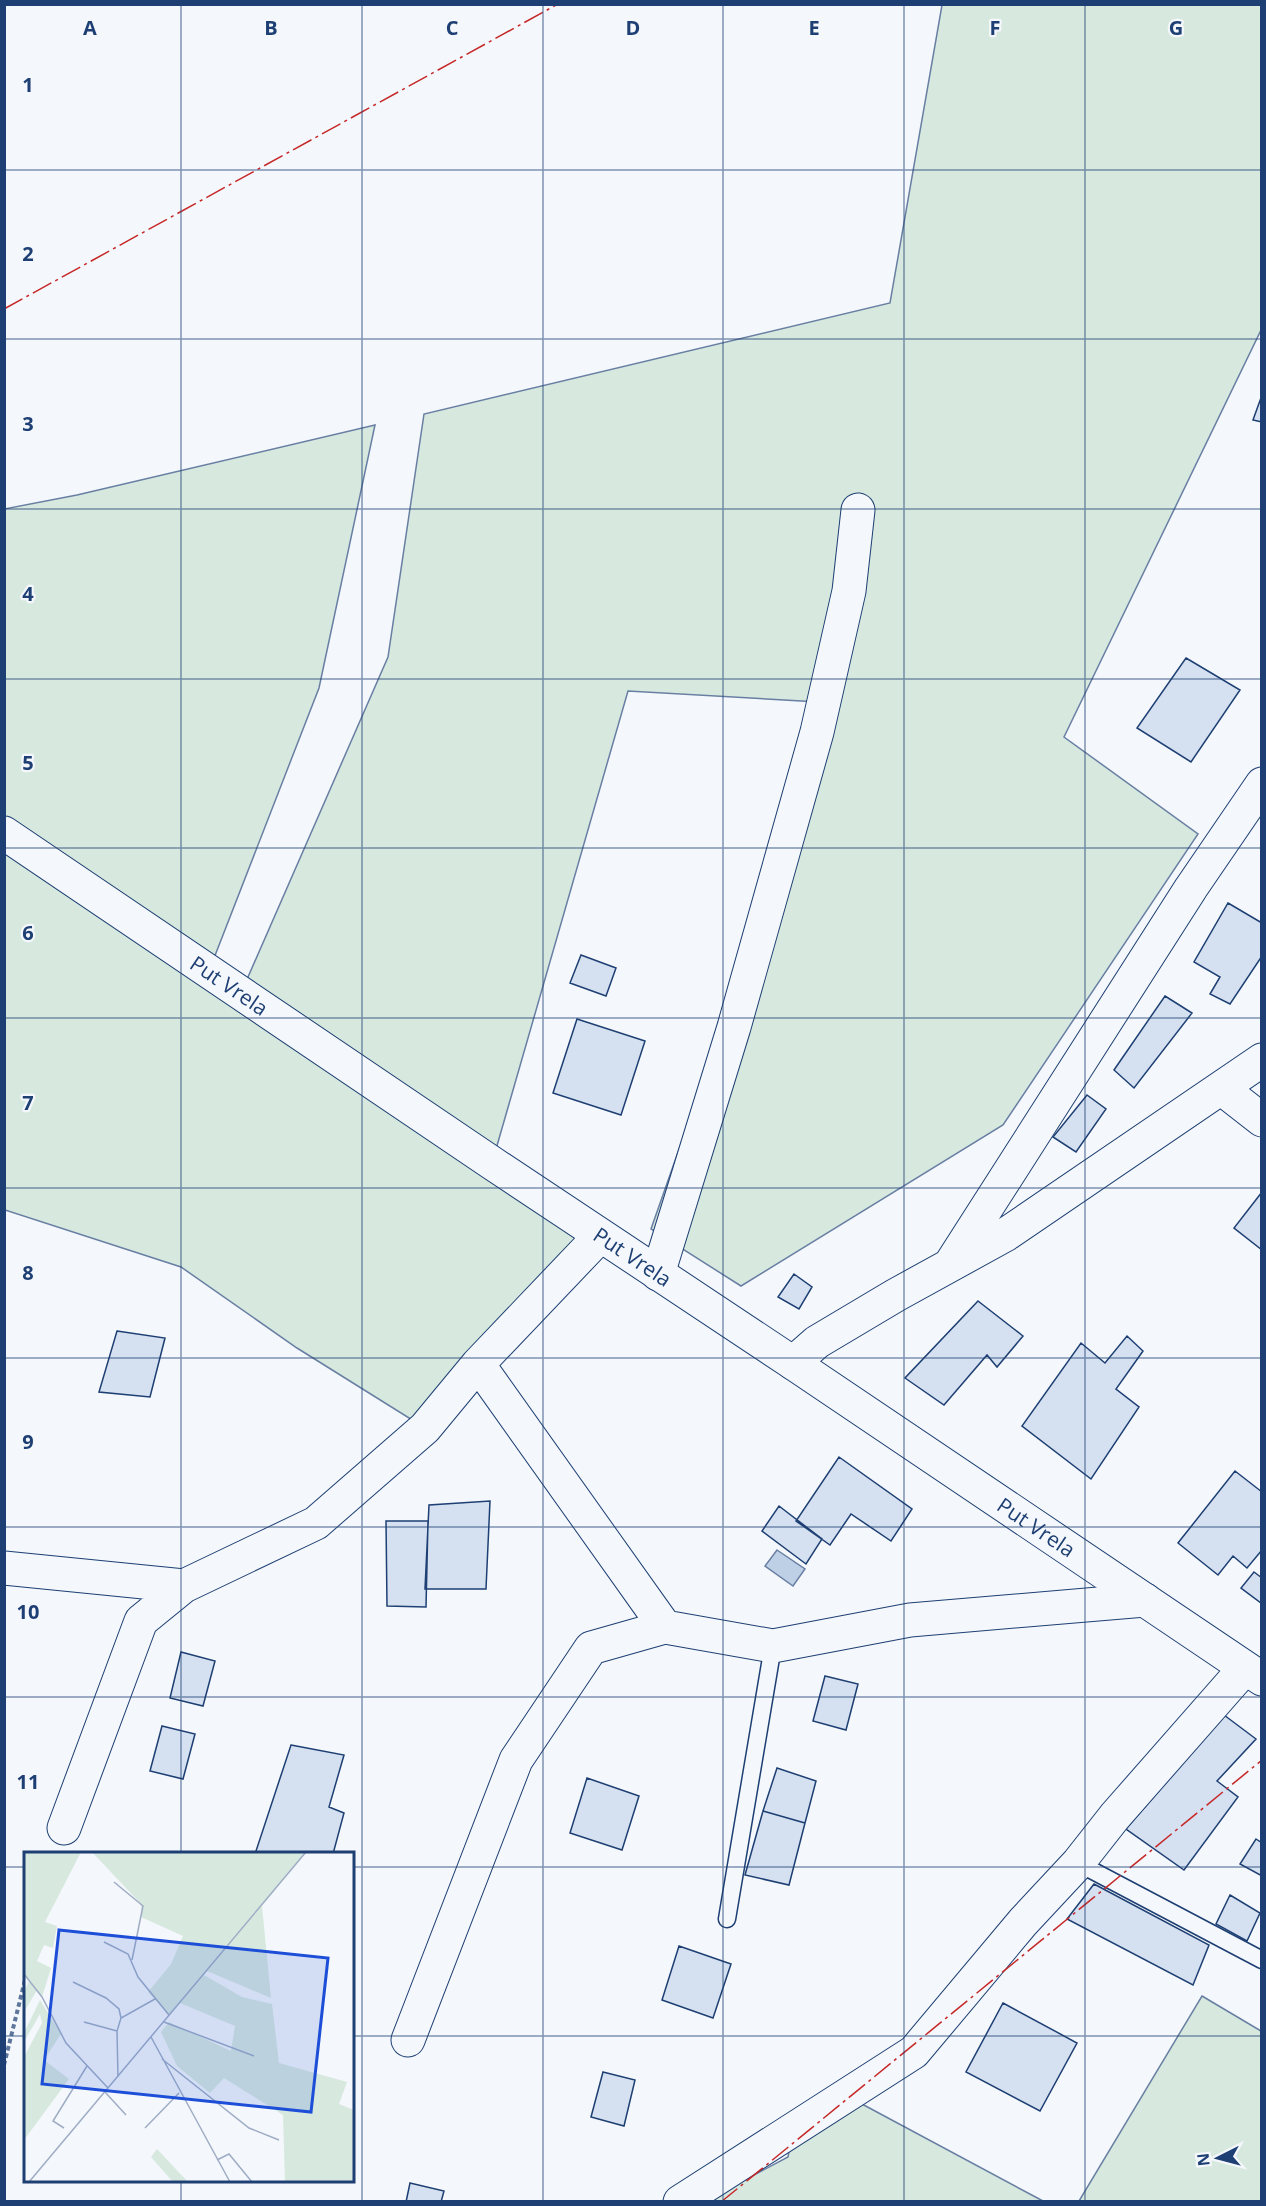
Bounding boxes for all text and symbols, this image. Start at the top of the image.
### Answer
text: A [83,14,97,41]
text: B [264,14,278,41]
text: C [446,14,459,41]
text: D [626,14,640,41]
text: E [808,14,820,41]
text: F [990,14,1000,41]
text: G [1169,14,1183,41]
text: 1 [22,71,34,98]
text: 2 [22,240,34,267]
text: 3 [22,410,34,437]
text: 4 [22,580,34,607]
text: 5 [22,749,34,776]
text: 6 [22,919,34,946]
street label: Put Vrela [185,949,274,1022]
text: 7 [22,1089,34,1116]
street label: Put Vrela [588,1220,677,1293]
text: 8 [22,1259,34,1286]
text: 9 [22,1428,34,1455]
street label: Put Vrela [992,1491,1081,1563]
text: 10 [17,1598,39,1625]
text: 11 [17,1768,39,1795]
inset map [24,1852,354,2182]
north arrow [1188,2128,1248,2188]
text: N [1191,2152,1215,2167]

